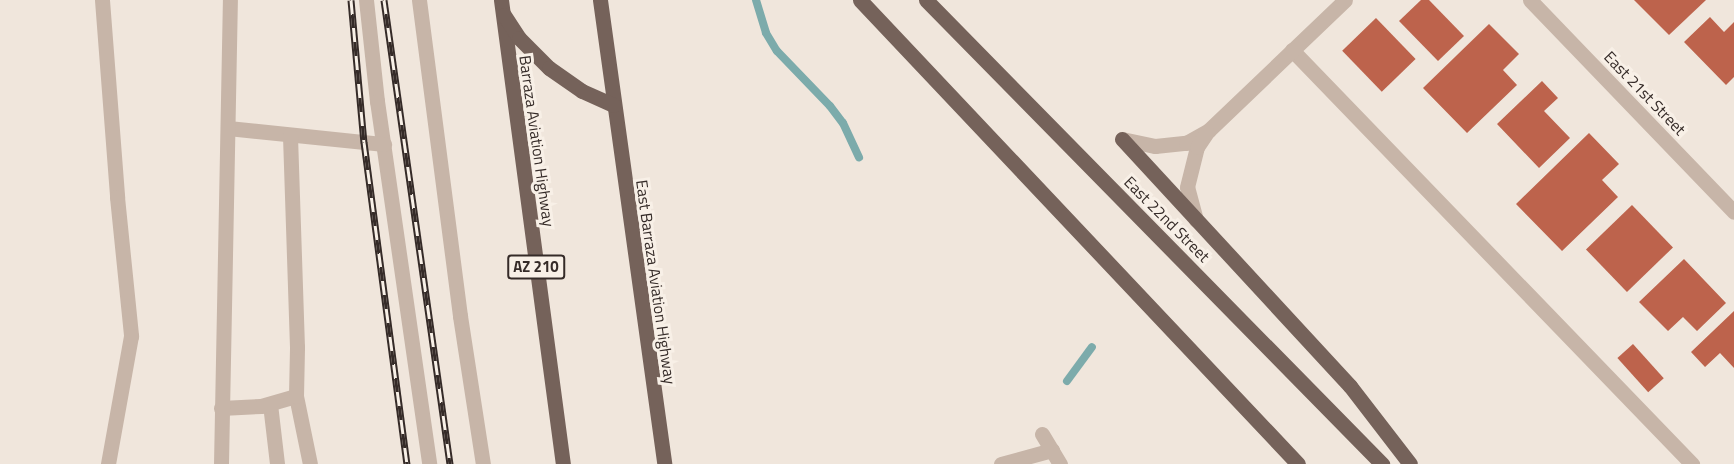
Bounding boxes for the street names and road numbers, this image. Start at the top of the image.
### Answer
street label: East 21st Street [1600,47,1690,139]
street label: Barraza Aviation Highway [515,54,559,228]
street label: East 22nd Street [1120,172,1214,266]
street label: East Barraza Aviation Highway [632,179,680,385]
road number: AZ 210 [506,255,566,279]

